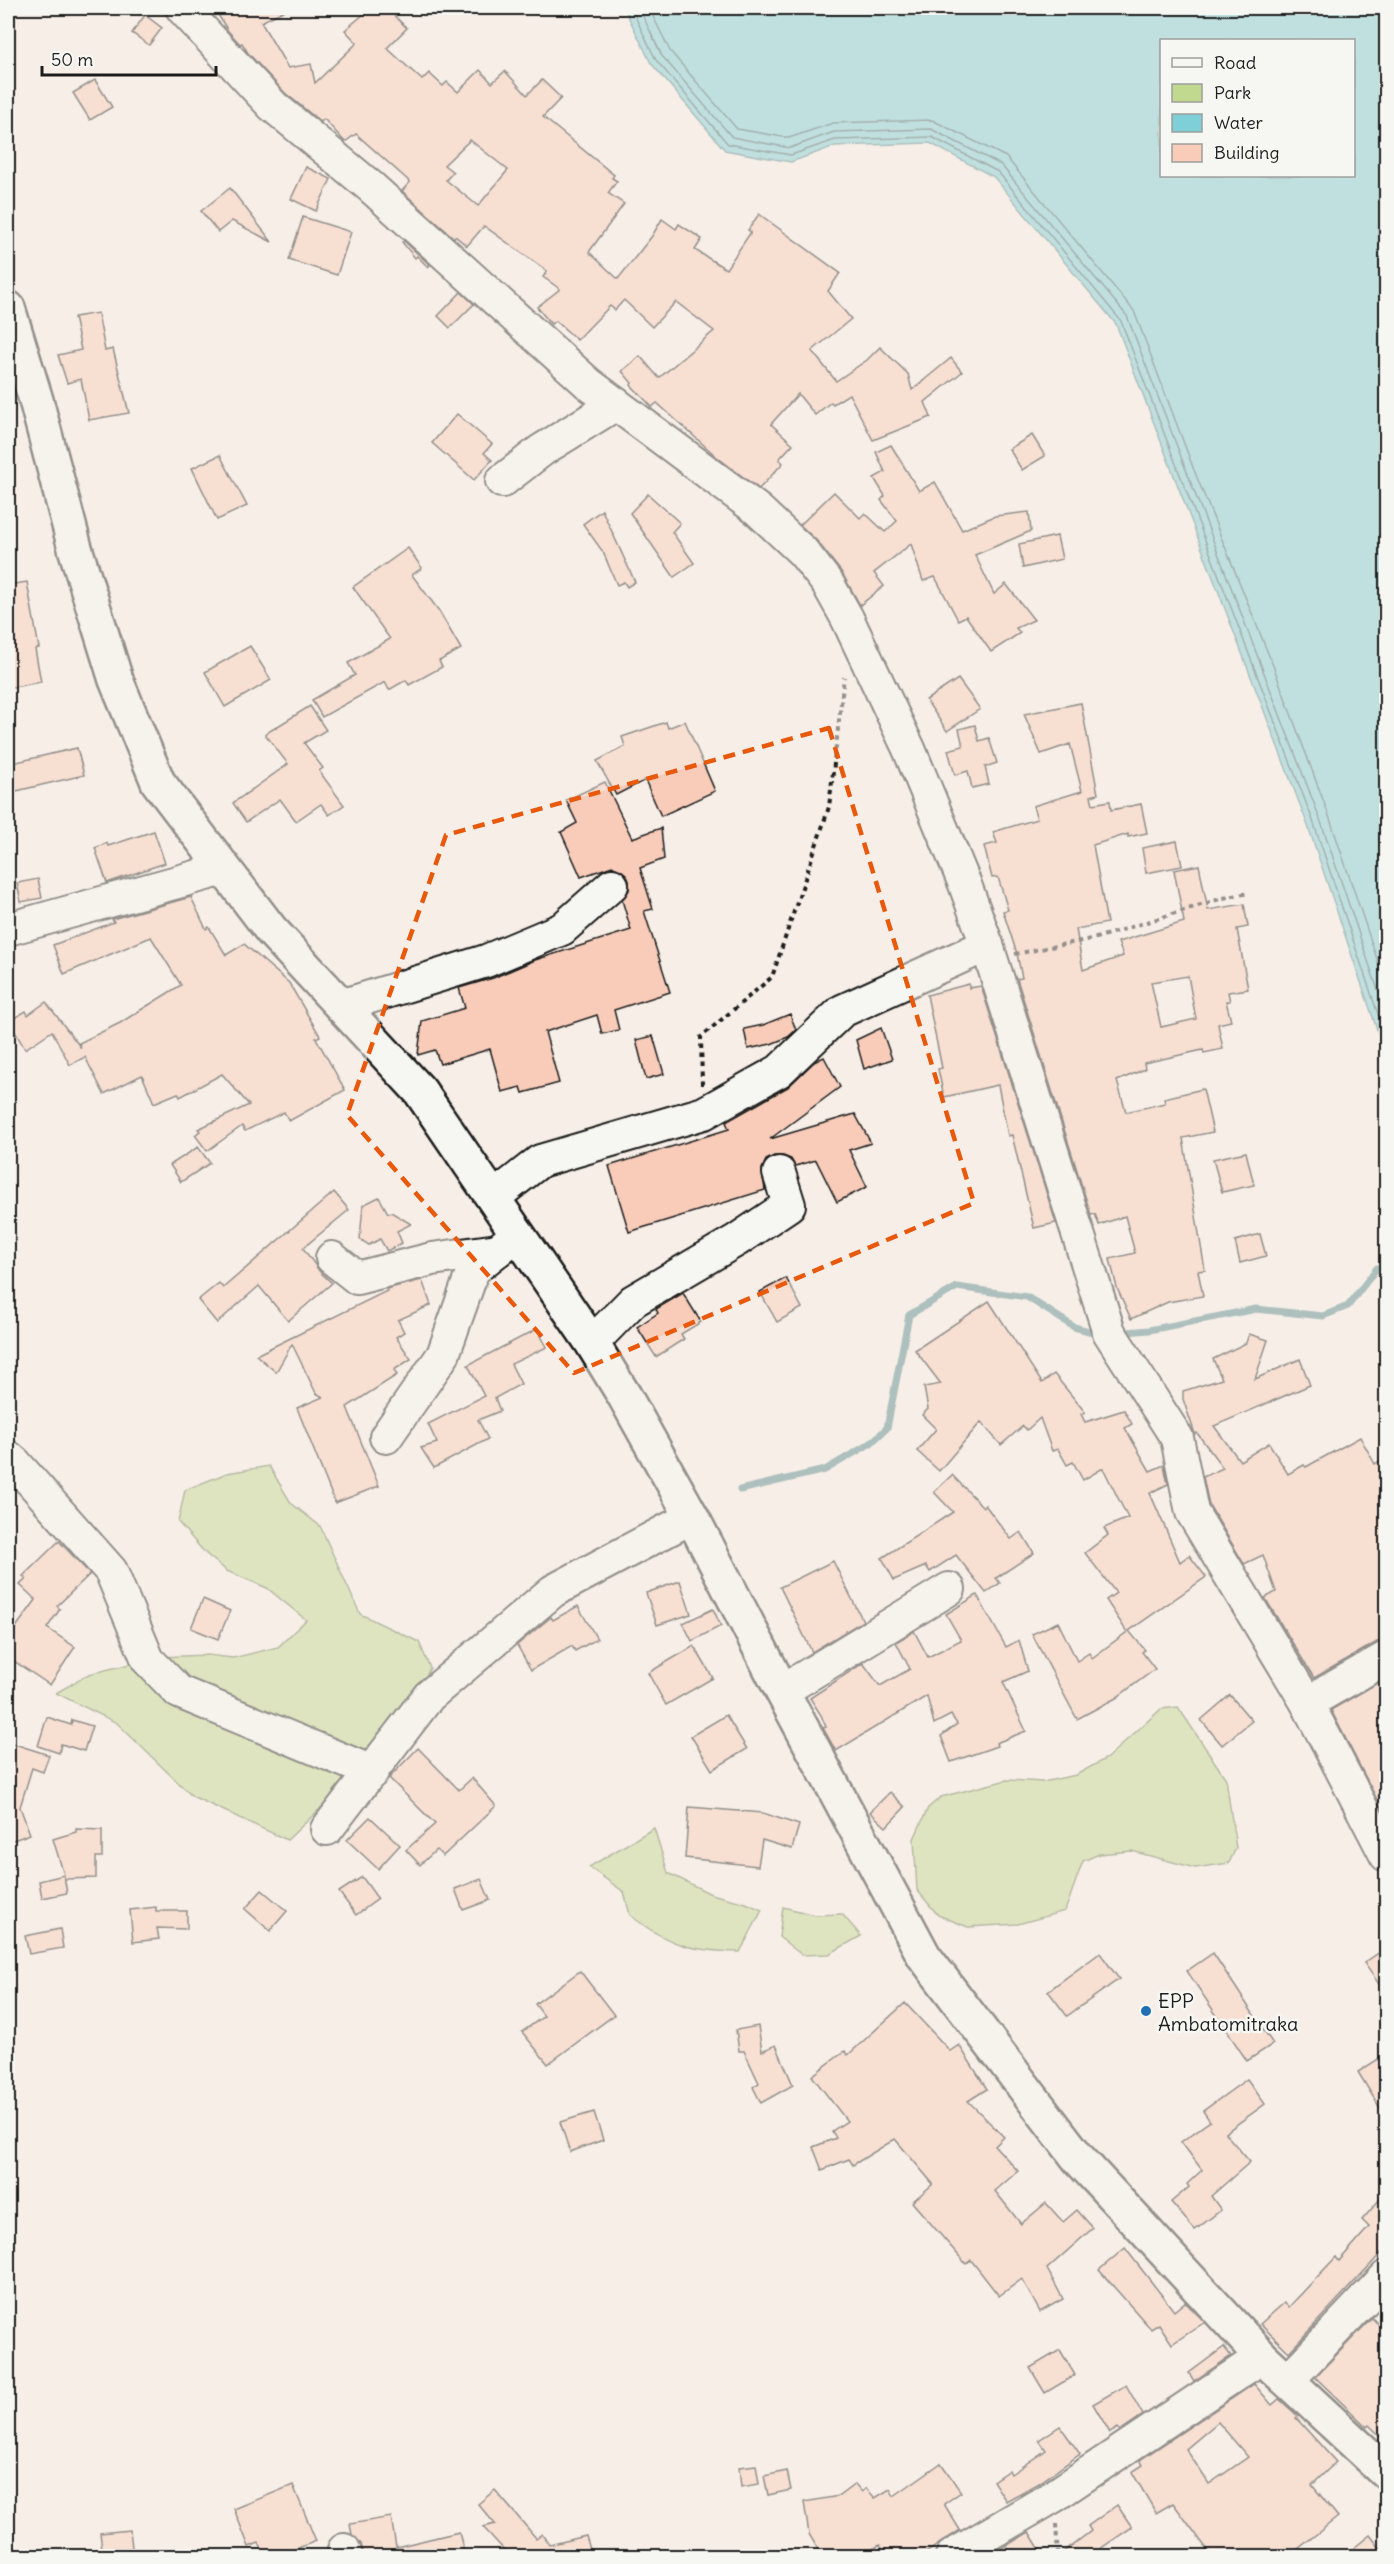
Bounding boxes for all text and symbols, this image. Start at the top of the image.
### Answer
scale bar [42,39,216,77]
legend [1160,39,1355,177]
text: 50 m [51,48,93,71]
text: Road [1214,51,1257,74]
text: Park [1214,81,1251,104]
text: Water [1214,111,1264,134]
text: Building [1214,141,1279,164]
place label: EPP Ambatomitraka [1158,1988,1298,2036]
marker: EPP Ambatomitraka [1139,2004,1153,2018]

